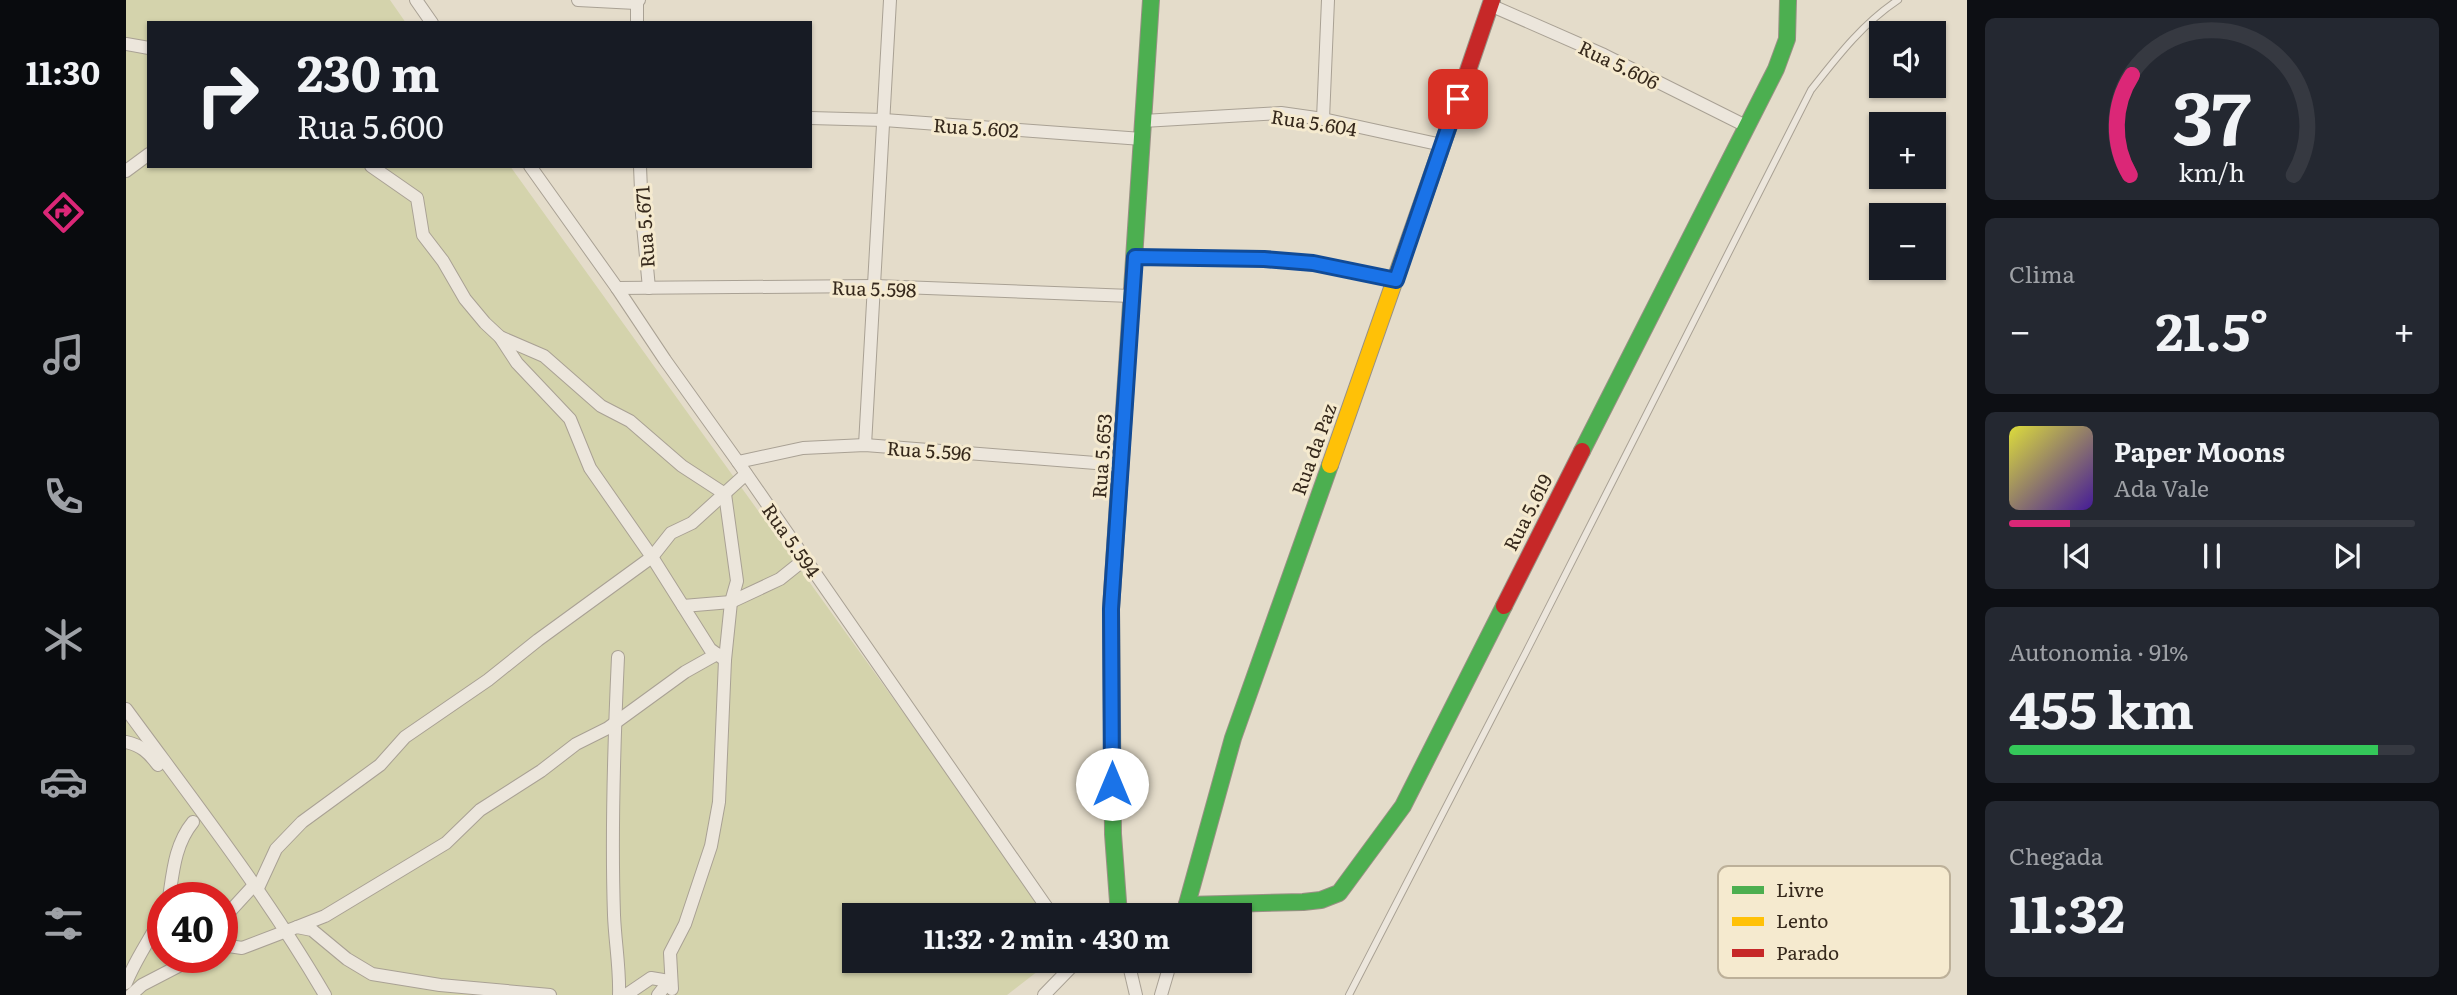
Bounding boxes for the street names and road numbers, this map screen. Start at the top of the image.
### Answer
street label: Rua 5.606 [1574,32,1664,96]
street label: Rua 5.604 [1269,101,1360,143]
street label: Rua 5.602 [932,110,1020,144]
street label: Rua 5.671 [627,185,661,269]
street label: Rua 5.598 [831,273,917,303]
street label: Rua da Paz [1283,399,1343,499]
street label: Rua 5.653 [1084,413,1118,499]
street label: Rua 5.596 [886,433,972,467]
street label: Rua 5.619 [1496,469,1558,555]
street label: Rua 5.594 [756,497,828,583]

